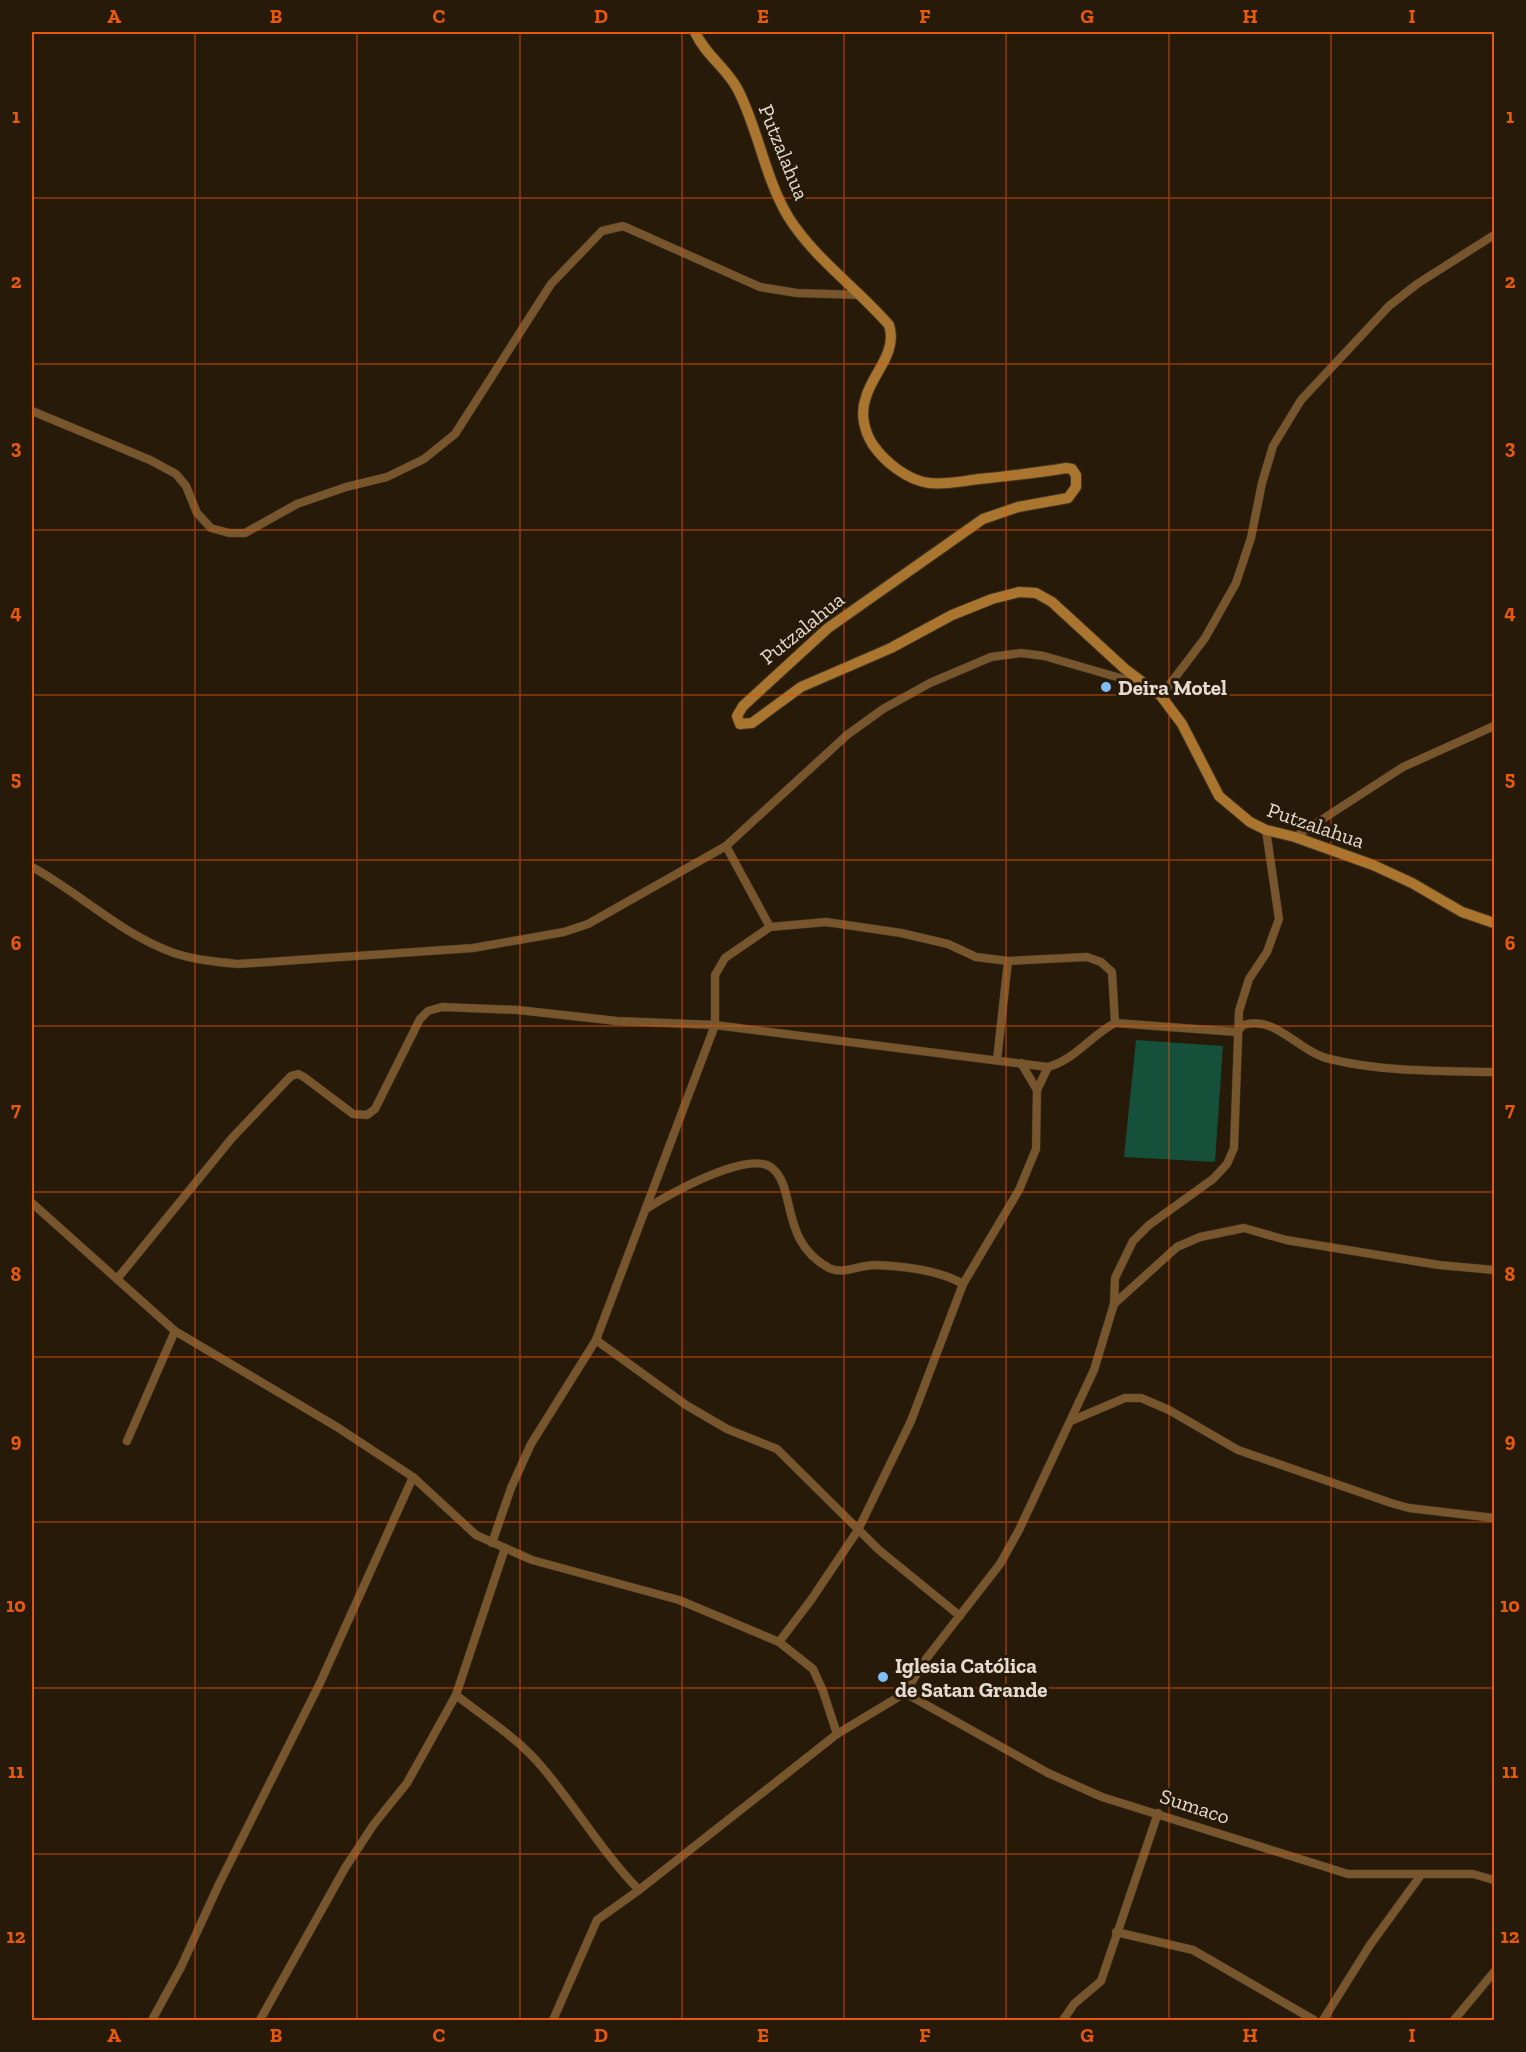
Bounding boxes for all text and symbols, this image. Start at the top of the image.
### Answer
text: A [107,4,121,28]
text: B [270,4,282,28]
text: C [433,4,446,28]
text: D [594,4,608,28]
text: E [757,4,769,28]
text: F [919,4,931,28]
text: G [1080,4,1094,28]
text: H [1242,4,1258,28]
text: I [1408,4,1416,28]
street label: Putzalahua [754,101,814,203]
text: 1 [12,104,20,128]
text: 1 [1506,104,1514,128]
text: 2 [11,269,22,293]
text: 2 [1505,269,1516,293]
text: 3 [11,435,22,459]
text: 3 [1505,435,1516,459]
street label: Putzalahua [755,587,849,669]
text: 4 [10,600,22,624]
text: 4 [1504,600,1516,624]
place label: Deira Motel [1118,675,1227,700]
marker: Deira Motel [1099,680,1113,694]
text: 5 [11,766,21,790]
text: 5 [1505,766,1515,790]
street label: Putzalahua [1264,797,1368,853]
text: 6 [11,931,22,955]
text: 6 [1505,931,1516,955]
text: 7 [11,1097,21,1121]
text: 7 [1505,1097,1515,1121]
text: 8 [11,1262,22,1286]
text: 8 [1505,1262,1516,1286]
text: 9 [11,1428,22,1452]
text: 9 [1505,1428,1516,1452]
text: 10 [6,1593,26,1617]
text: 10 [1500,1593,1520,1617]
place label: Iglesia Católica de Satan Grande [895,1653,1048,1702]
marker: Iglesia Católica de Satan Grande [876,1670,890,1684]
text: 11 [8,1759,24,1783]
text: 11 [1502,1759,1518,1783]
street label: Sumaco [1157,1783,1233,1829]
text: 12 [7,1924,26,1948]
text: 12 [1501,1924,1520,1948]
text: A [107,2023,121,2047]
text: B [270,2023,282,2047]
text: C [433,2023,446,2047]
text: D [594,2023,608,2047]
text: E [757,2023,769,2047]
text: F [919,2023,931,2047]
text: G [1080,2023,1094,2047]
text: H [1242,2023,1258,2047]
text: I [1408,2023,1416,2047]

